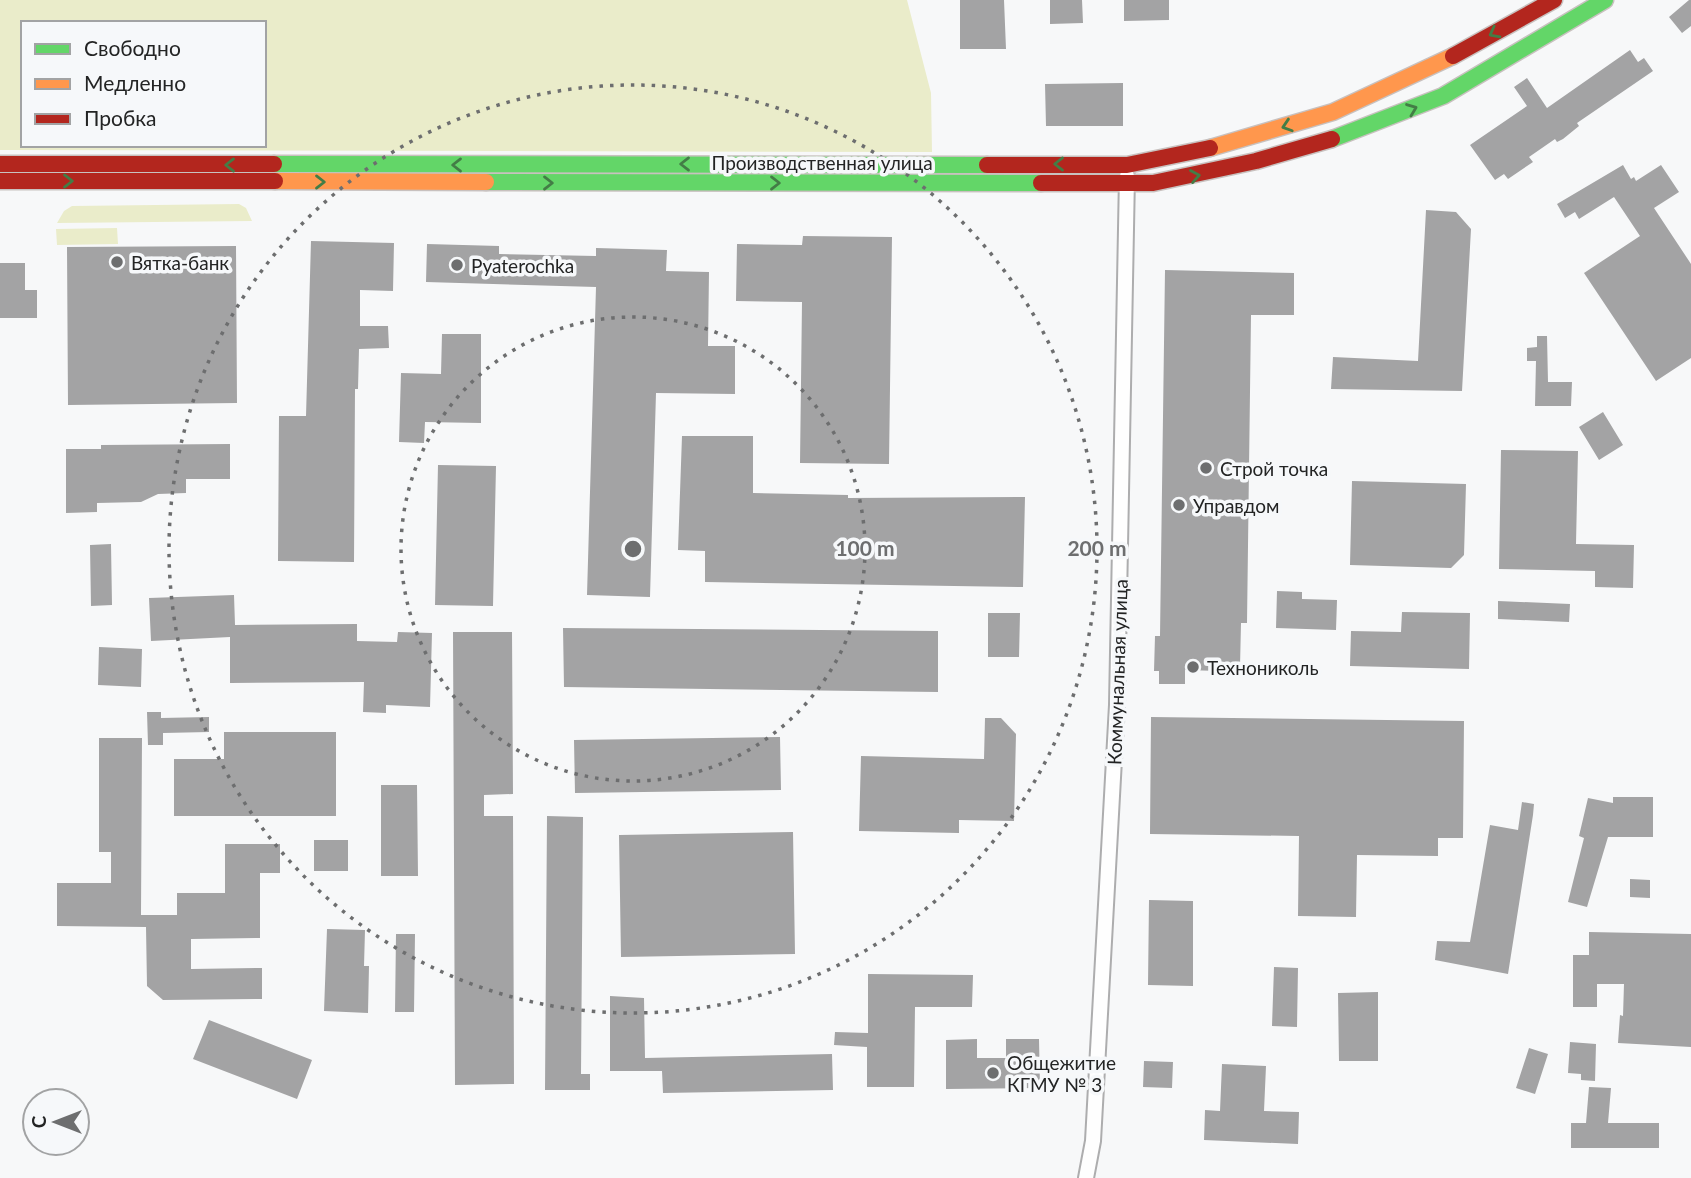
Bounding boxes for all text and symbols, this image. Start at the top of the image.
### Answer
legend [21,21,266,147]
one-way arrow [1488,24,1501,38]
text: Свободно [84,35,181,60]
text: Медленно [84,70,186,95]
one-way arrow [1405,104,1417,118]
text: Пробка [84,105,157,130]
one-way arrow [1281,118,1293,133]
street label: Производственная улица [711,151,933,174]
one-way arrow [224,157,234,173]
one-way arrow [451,157,462,173]
one-way arrow [679,157,690,172]
one-way arrow [1053,157,1064,172]
one-way arrow [1189,169,1201,184]
one-way arrow [63,174,74,189]
one-way arrow [315,174,326,190]
one-way arrow [543,175,553,191]
one-way arrow [770,175,781,191]
place label: Вятка-банк [131,251,229,274]
marker: Вятка-банк [109,254,125,270]
place label: Pyaterochka [471,254,574,277]
marker: Pyaterochka [449,257,465,273]
place label: Строй точка [1220,457,1328,480]
marker: Строй точка [1198,460,1214,476]
place label: Управдом [1193,494,1280,517]
marker: Управдом [1171,497,1187,513]
text: 100 m [835,535,895,560]
text: 200 m [1067,535,1127,560]
centre of rings [621,537,645,561]
street label: Коммунальная улица [1102,579,1132,765]
place label: Технониколь [1207,656,1319,679]
marker: Технониколь [1185,659,1201,675]
place label: Общежитие КГМУ № 3 [1007,1051,1116,1096]
marker: Общежитие КГМУ № 3 [985,1065,1001,1081]
north arrow [21,1087,91,1157]
text: С [27,1115,50,1128]

